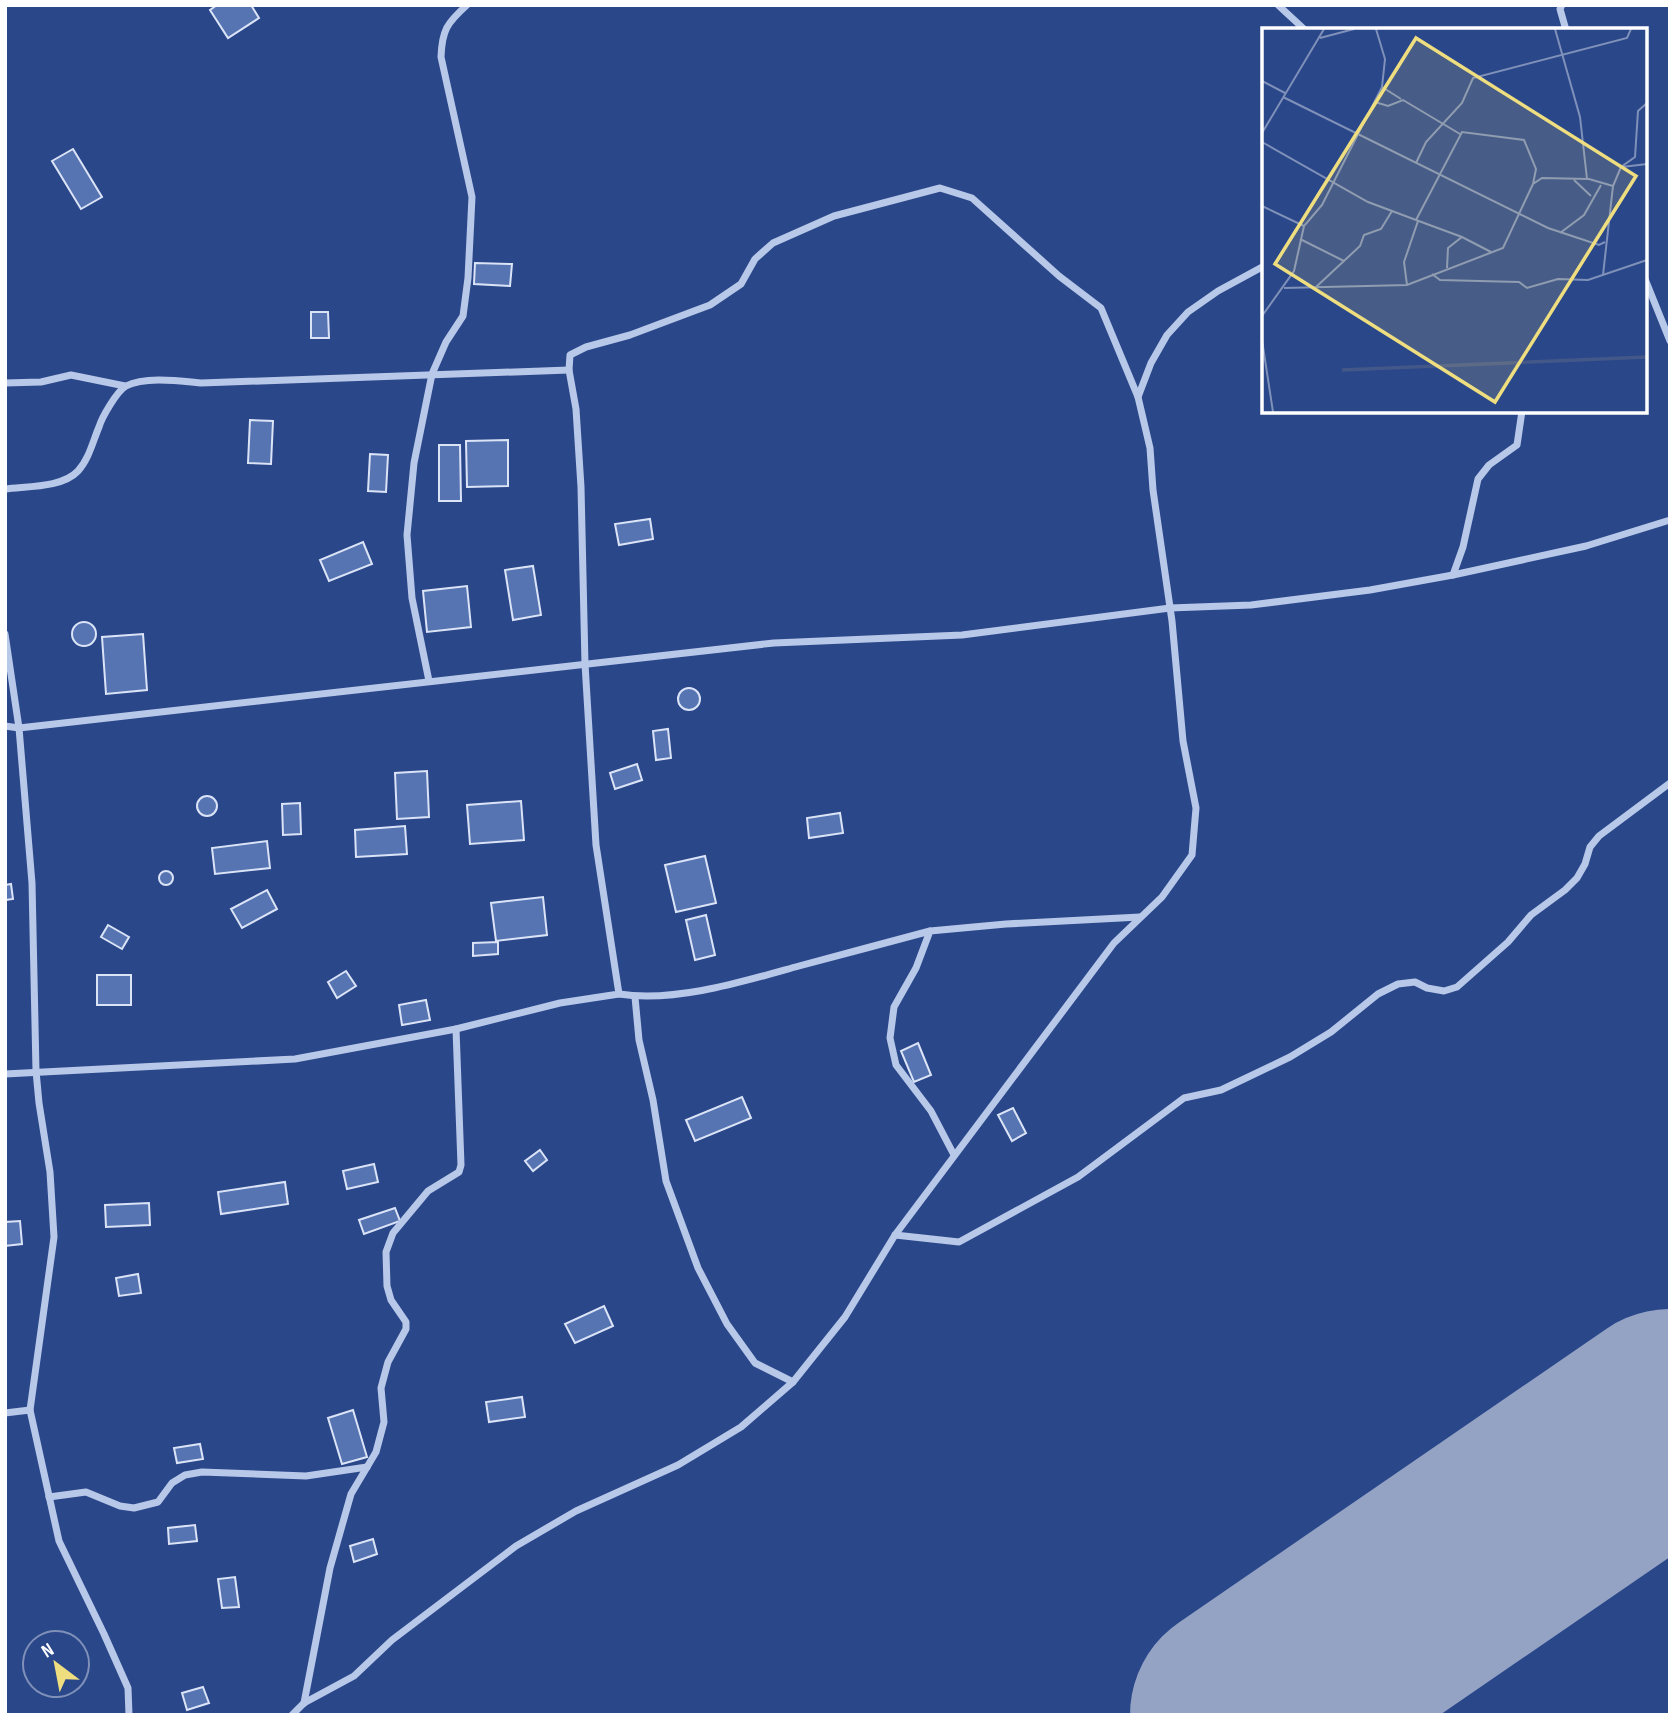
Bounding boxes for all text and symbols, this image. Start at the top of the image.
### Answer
inset map [1262,28,1647,413]
north arrow [21,1629,91,1699]
text: N [37,1638,58,1663]

